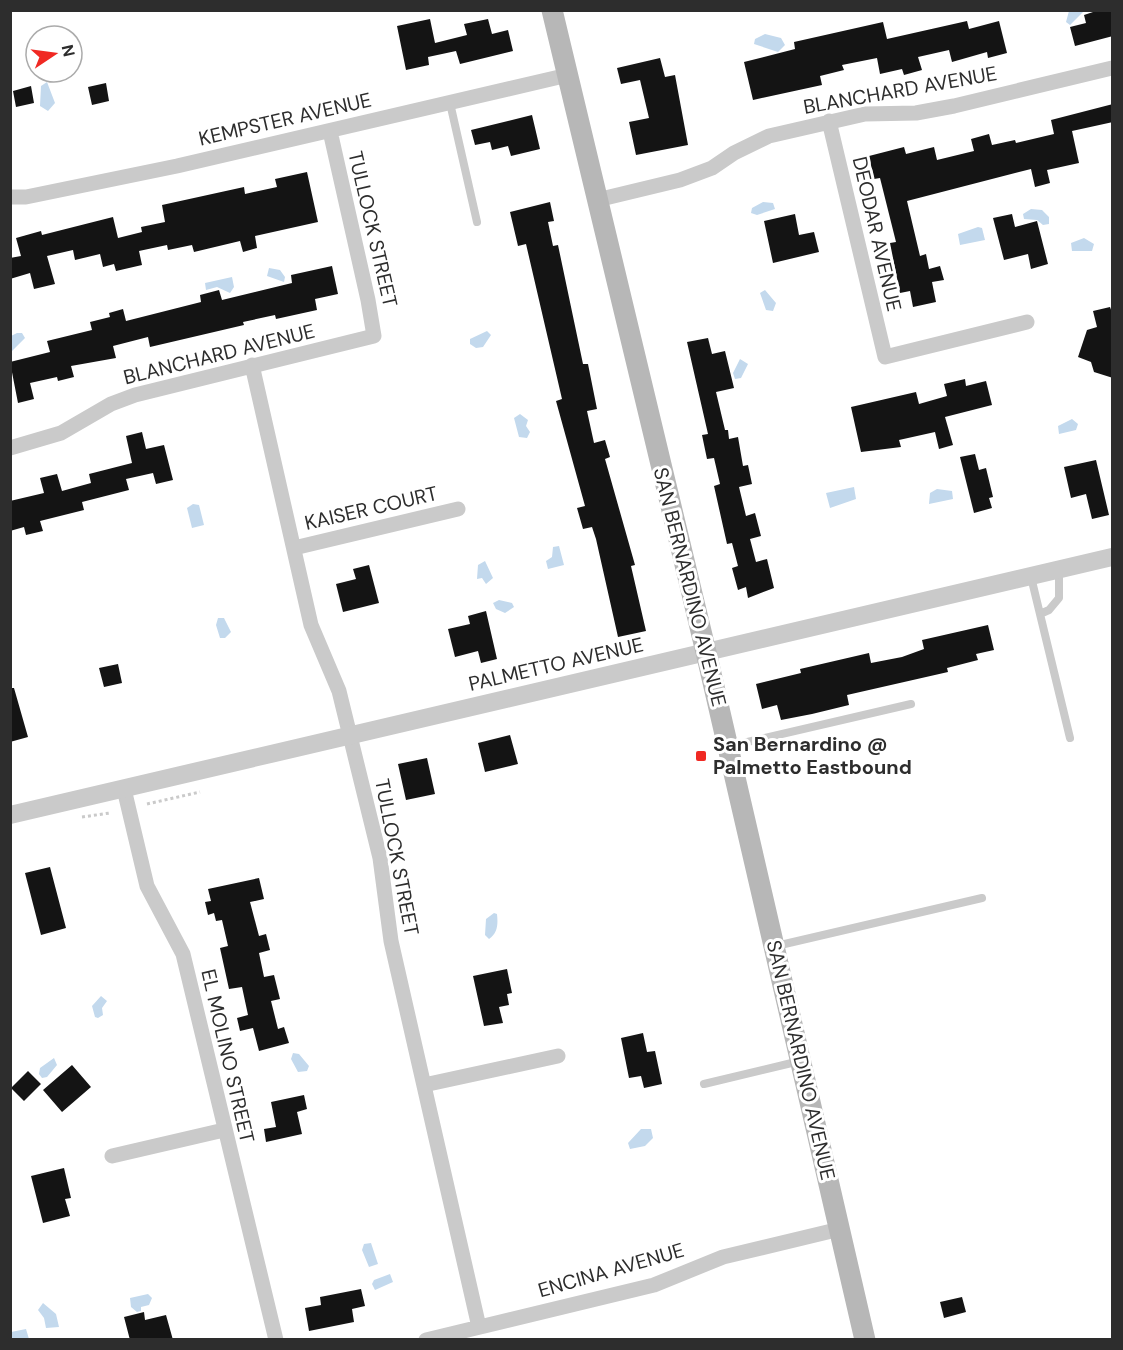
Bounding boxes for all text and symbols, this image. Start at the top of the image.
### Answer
north arrow [24,24,84,84]
text: N [57,43,80,59]
street label: BLANCHARD AVENUE [801,60,999,120]
street label: KEMPSTER AVENUE [196,86,374,152]
street label: TULLOCK STREET [342,149,404,309]
street label: DEODAR AVENUE [847,154,907,314]
street label: BLANCHARD AVENUE [121,318,317,390]
street label: SAN BERNARDINO AVENUE [648,465,732,709]
street label: KAISER COURT [302,480,440,536]
street label: PALMETTO AVENUE [466,631,646,697]
place label: San Bernardino @ Palmetto Eastbound [713,731,912,780]
marker: San Bernardino @ Palmetto Eastbound [694,749,708,763]
street label: TULLOCK STREET [369,776,425,938]
street label: SAN BERNARDINO AVENUE [761,937,841,1183]
street label: EL MOLINO STREET [195,967,261,1145]
street label: ENCINA AVENUE [535,1237,687,1303]

